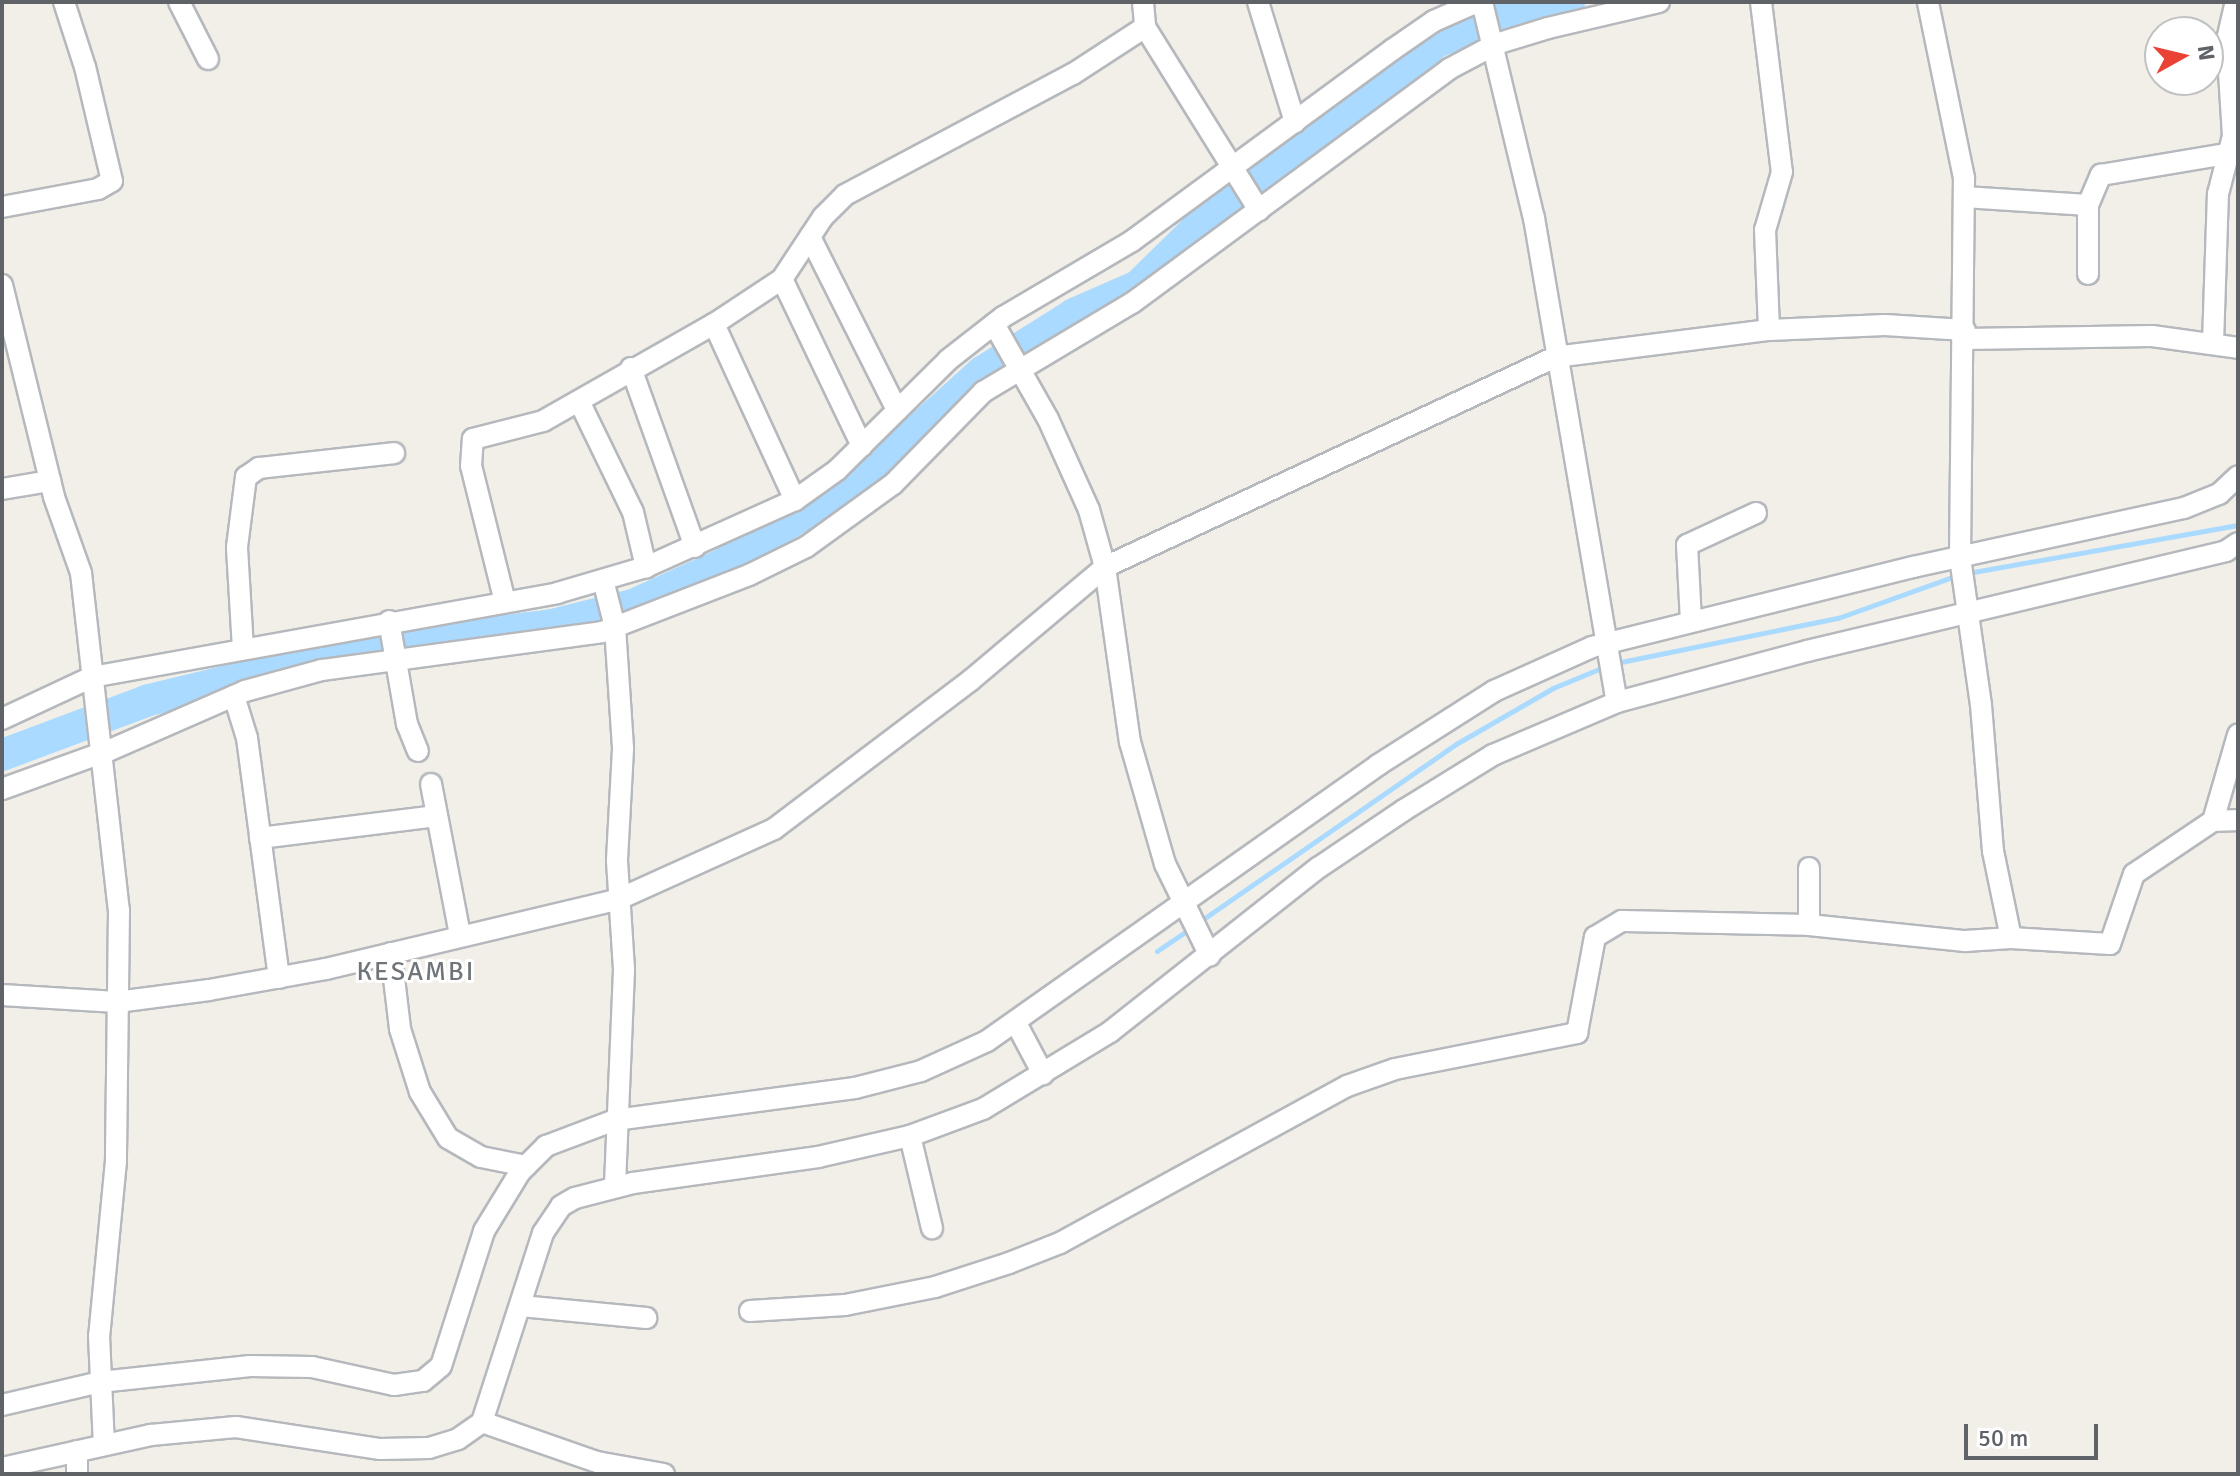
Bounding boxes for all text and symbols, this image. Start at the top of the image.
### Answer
north arrow [2144,16,2224,96]
text: N [2192,43,2221,62]
district label: KESAMBI [357,957,475,989]
scale bar [1968,1408,2102,1458]
text: 50 m [1978,1423,2028,1453]

